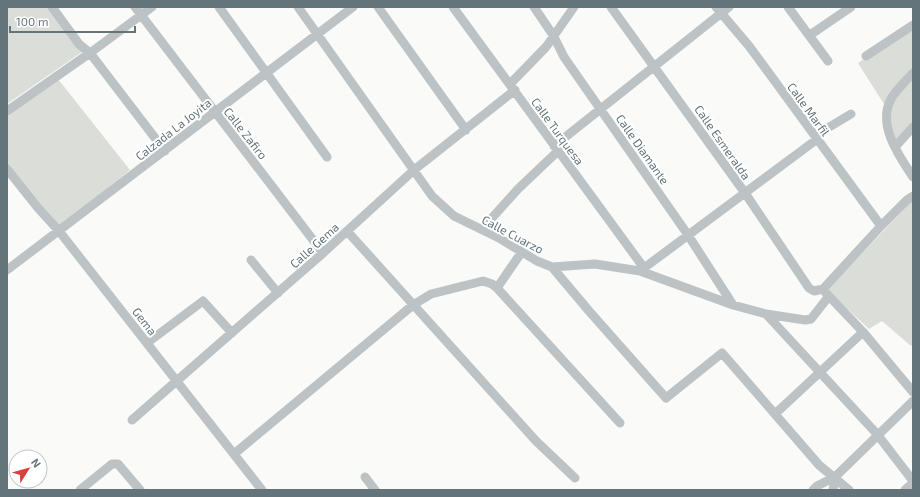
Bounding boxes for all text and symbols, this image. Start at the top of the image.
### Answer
scale bar [10,8,135,34]
text: 100 m [16,14,48,28]
street label: Calle Marfil [785,80,833,139]
street label: Calzada La Joyita [132,95,214,163]
street label: Calle Turquesa [529,95,587,167]
street label: Calle Esmeralda [692,102,754,182]
street label: Calle Zafiro [221,104,271,162]
street label: Calle Diamante [614,111,672,187]
street label: Calle Cuarzo [480,212,546,256]
street label: Calle Gema [287,219,341,271]
street label: Gema [130,304,160,338]
north arrow [8,449,48,489]
text: N [29,456,44,470]

